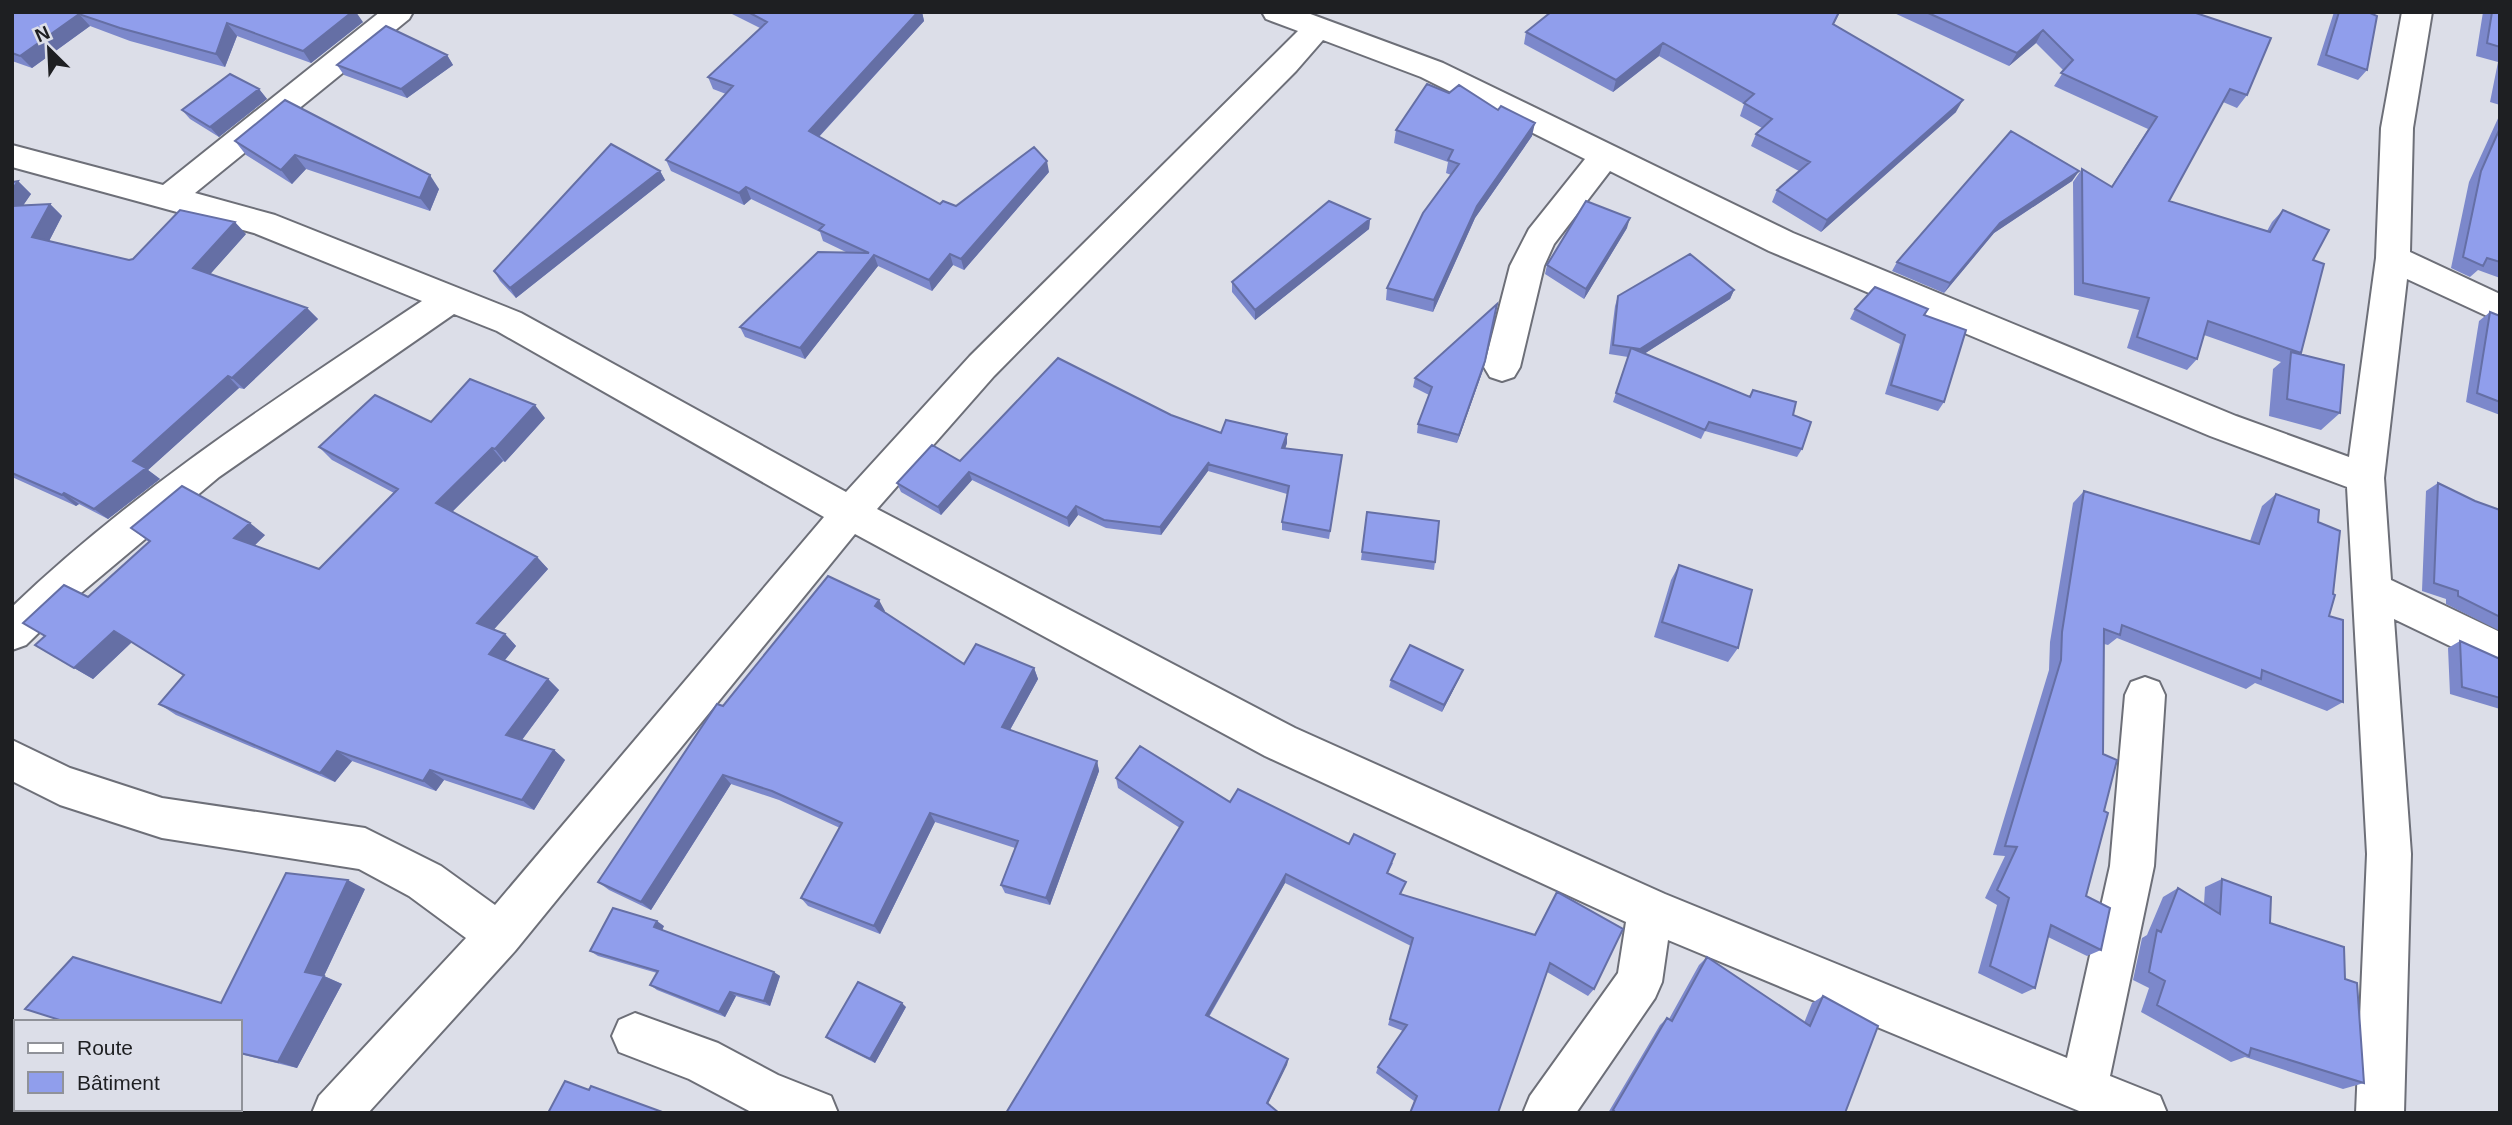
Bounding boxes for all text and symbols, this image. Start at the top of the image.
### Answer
north arrow [14,14,84,84]
text: N [32,22,53,46]
legend [14,1020,242,1111]
text: Route [77,1036,133,1059]
text: Bâtiment [77,1071,160,1094]

